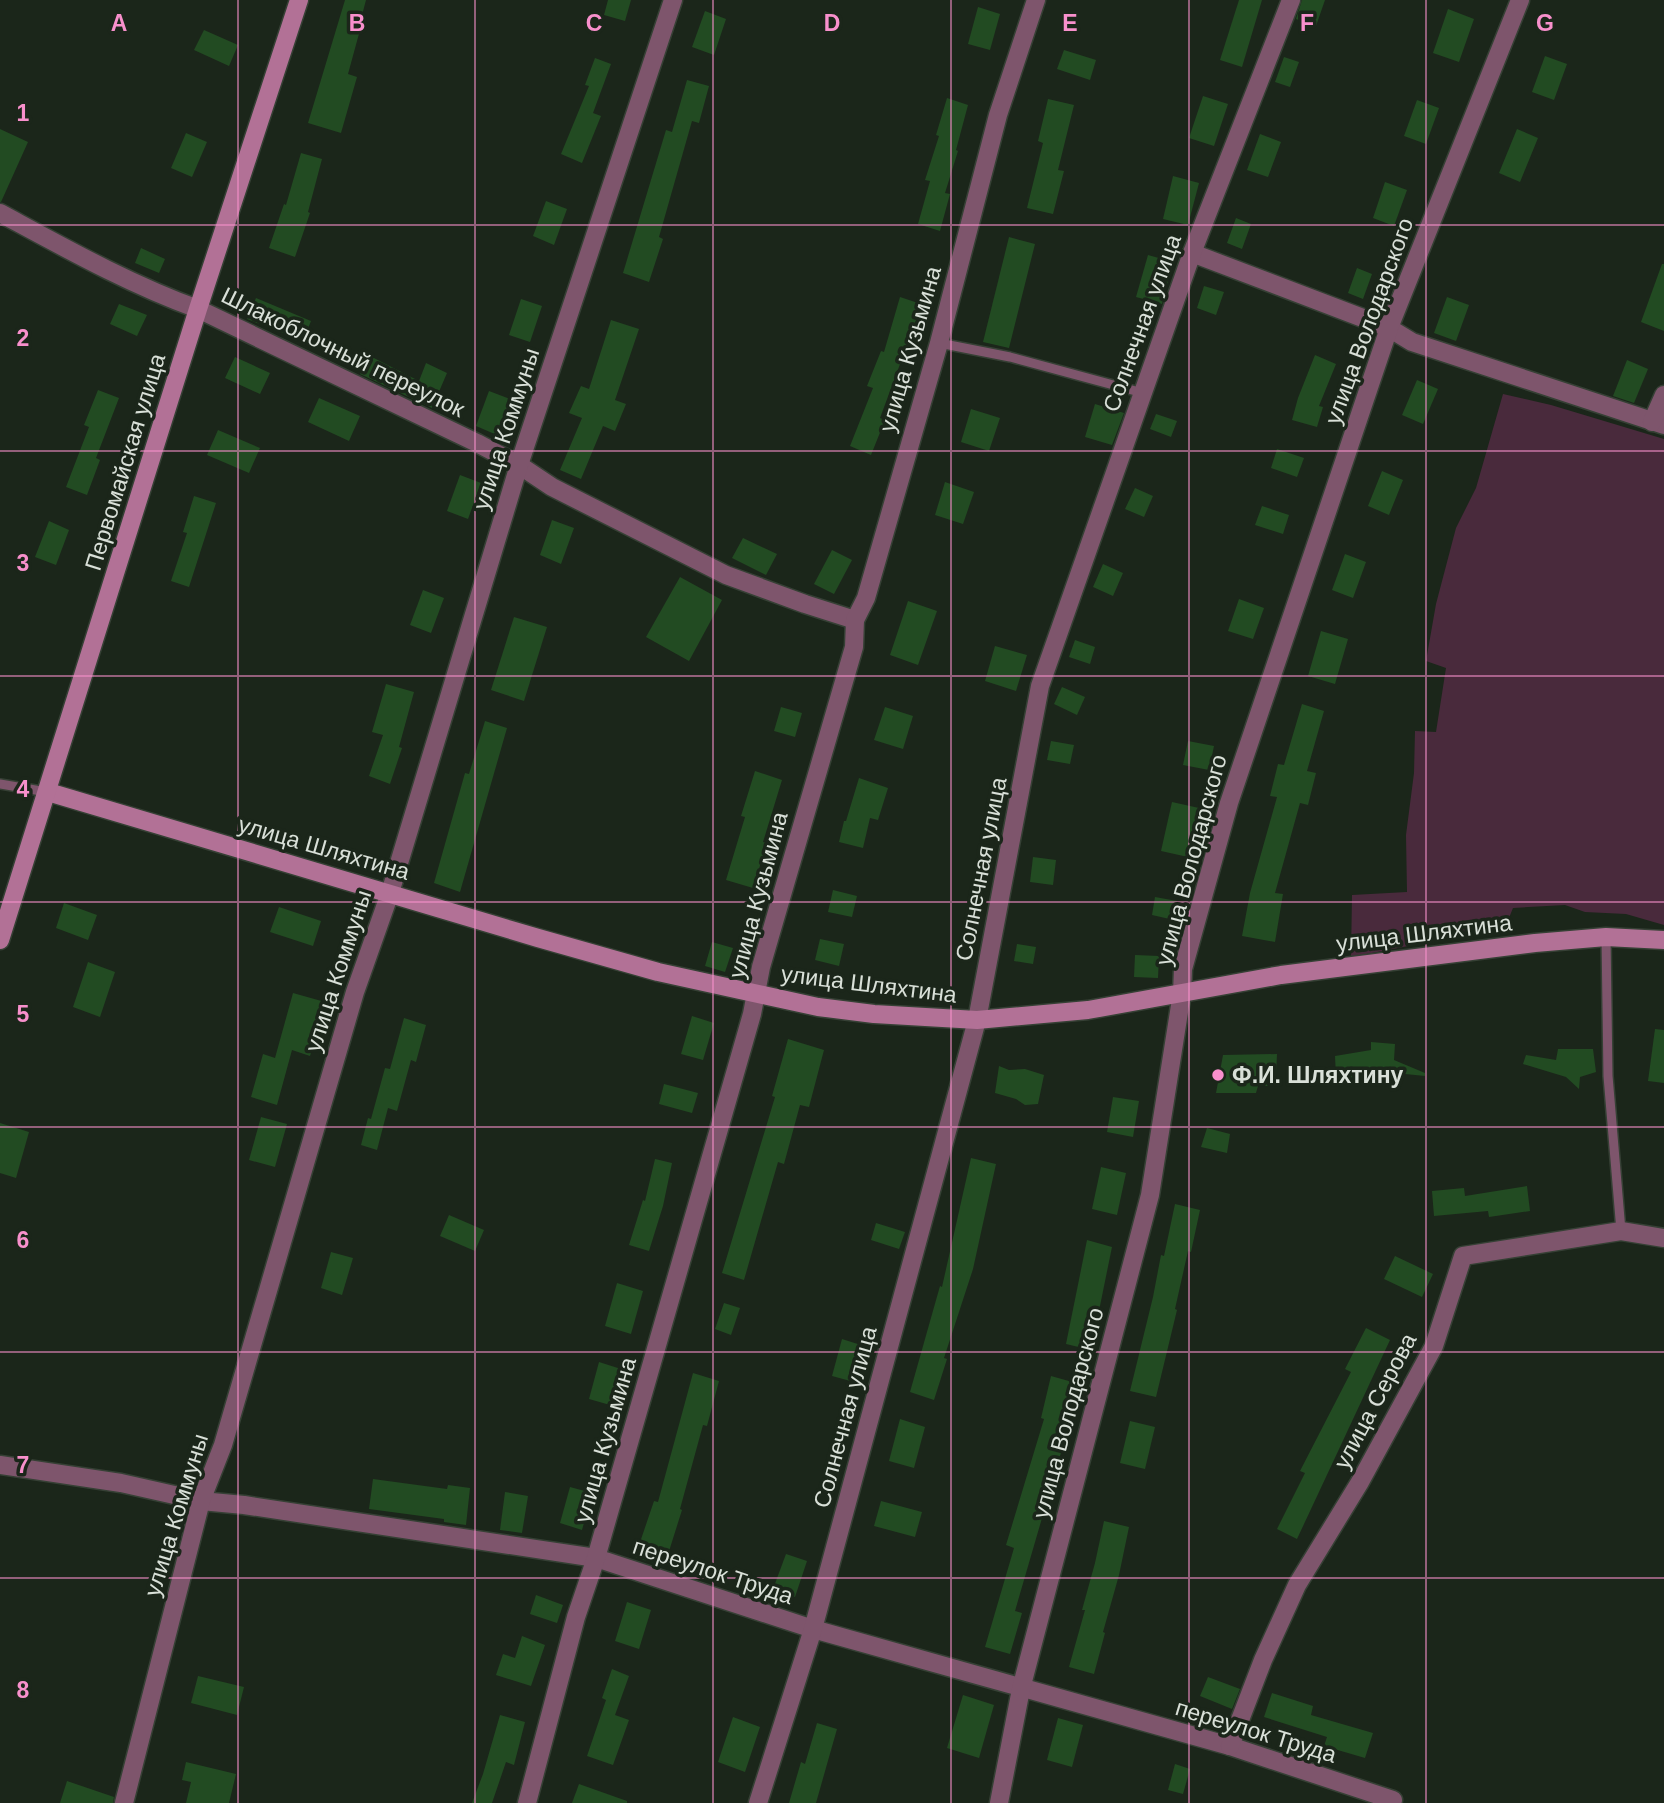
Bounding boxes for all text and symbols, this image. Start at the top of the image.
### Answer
text: A [111,10,127,36]
text: B [349,10,365,36]
text: C [586,10,602,36]
text: D [824,10,840,36]
text: E [1062,10,1078,36]
text: F [1300,10,1314,36]
text: G [1536,10,1554,36]
text: 1 [17,100,30,126]
street label: улица Володарского [1320,214,1418,428]
street label: Солнечная улица [1098,231,1186,415]
street label: улица Кузьмина [874,263,946,435]
street label: Шлакоблочный переулок [217,282,470,423]
text: 2 [17,325,29,351]
street label: улица Коммуны [468,345,544,513]
street label: Первомайская улица [80,350,170,574]
text: 3 [17,550,29,576]
street label: улица Володарского [1150,752,1232,968]
street label: Солнечная улица [950,775,1012,963]
text: 4 [17,776,30,802]
street label: улица Кузьмина [723,809,793,981]
street label: улица Шляхтина [235,811,413,885]
street label: улица Коммуны [300,887,376,1055]
street label: улица Шляхтина [1335,909,1513,957]
street label: улица Шляхтина [780,960,958,1008]
text: 5 [17,1001,30,1027]
place label: Ф.И. Шляхтину [1232,1062,1404,1088]
marker: Ф.И. Шляхтину [1210,1067,1226,1083]
text: 6 [17,1227,29,1253]
street label: улица Володарского [1027,1305,1109,1521]
street label: Солнечная улица [808,1323,882,1510]
street label: улица Серова [1328,1329,1422,1473]
street label: улица Кузьмина [569,1354,641,1526]
street label: улица Коммуны [139,1431,213,1599]
text: 7 [17,1452,29,1478]
street label: переулок Труда [630,1533,796,1609]
text: 8 [17,1677,30,1703]
street label: переулок Труда [1172,1694,1340,1768]

